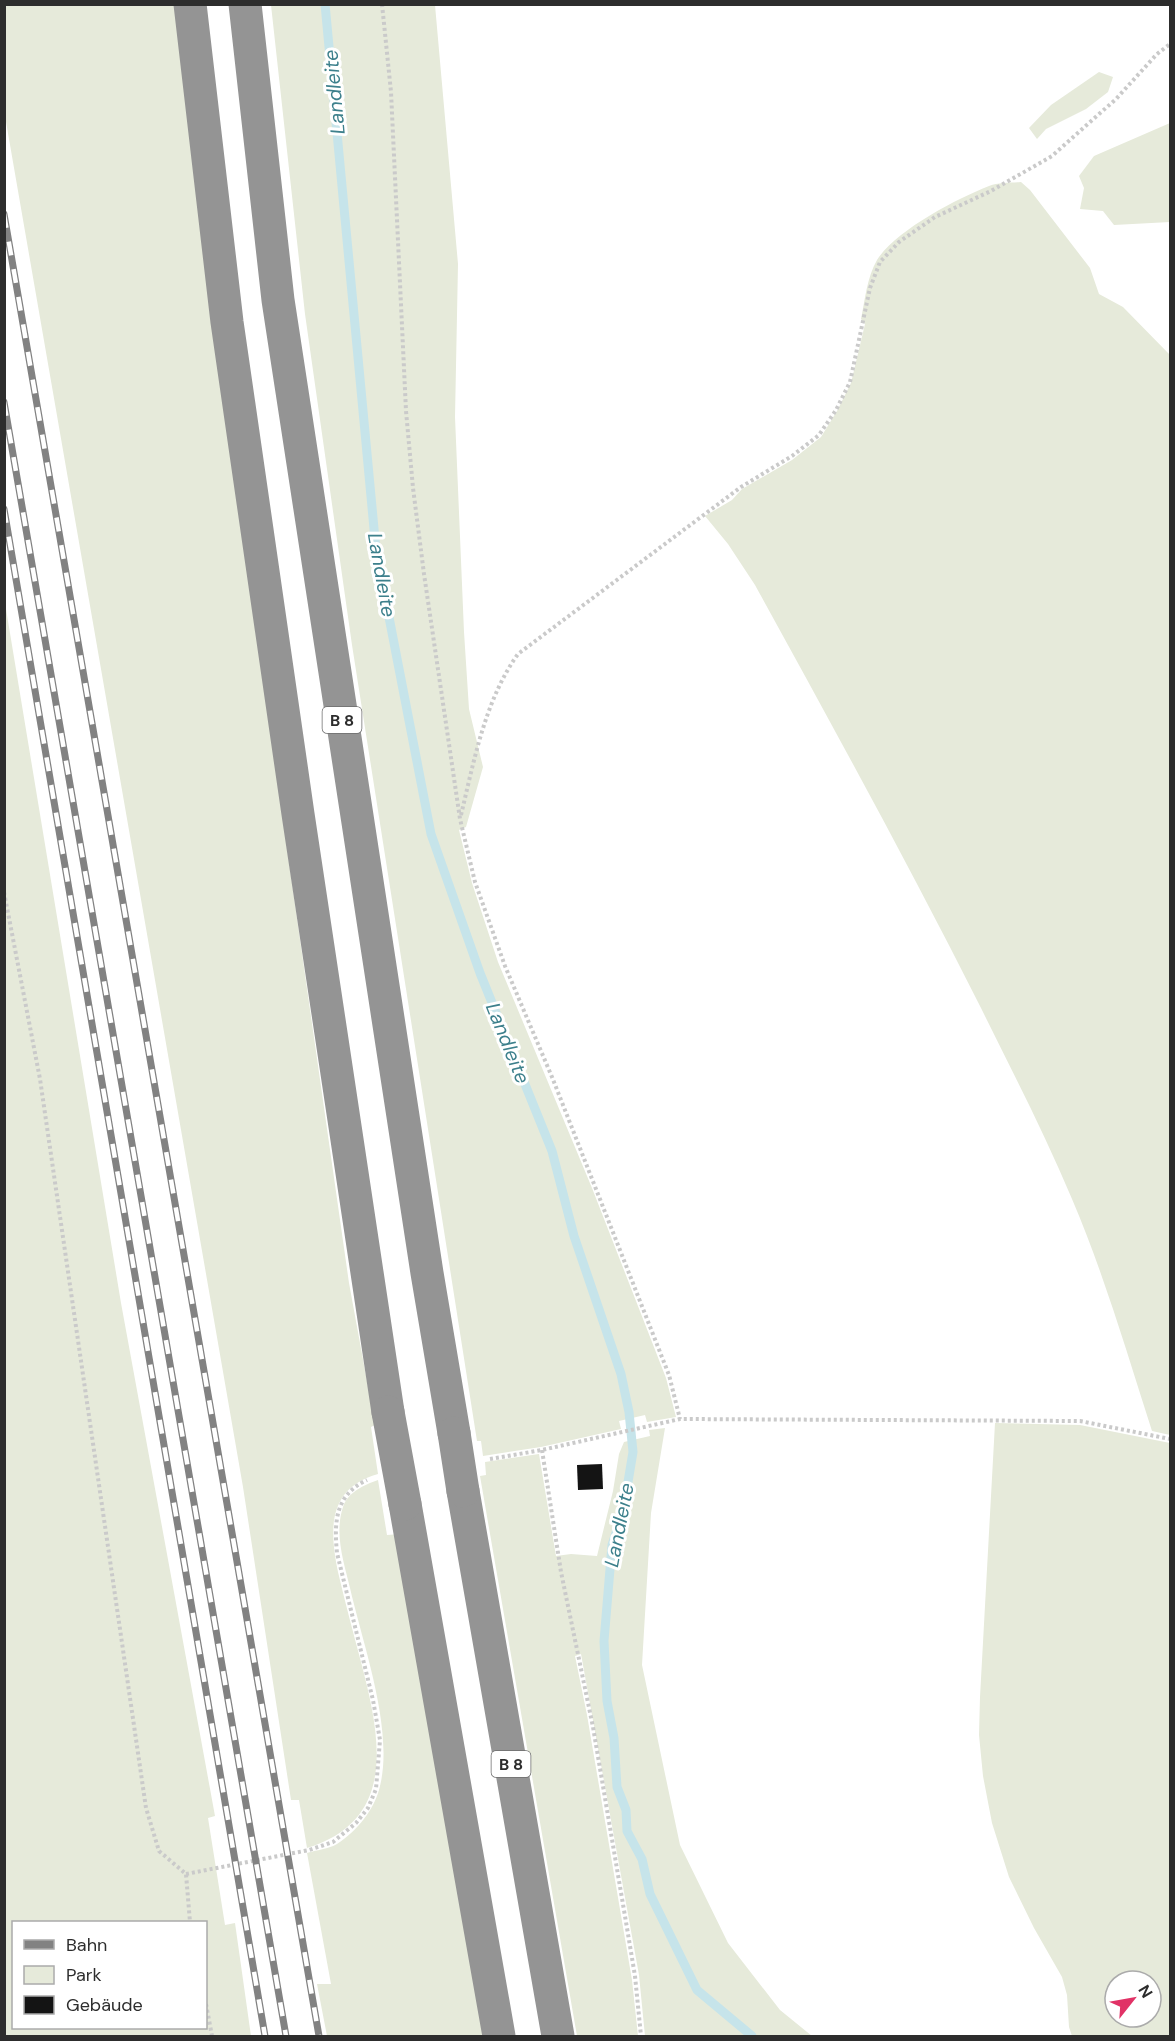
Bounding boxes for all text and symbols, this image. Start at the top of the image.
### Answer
water label: Landleite [317,48,351,136]
water label: Landleite [362,531,402,619]
road number: B 8 [322,707,362,733]
water label: Landleite [480,999,536,1087]
water label: Landleite [598,1481,640,1569]
road number: B 8 [492,1751,530,1777]
legend [12,1921,207,2029]
text: Bahn [66,1933,107,1957]
text: Park [66,1963,102,1987]
north arrow [1103,1969,1163,2029]
text: N [1133,1981,1157,2002]
text: Gebäude [66,1993,143,2017]

